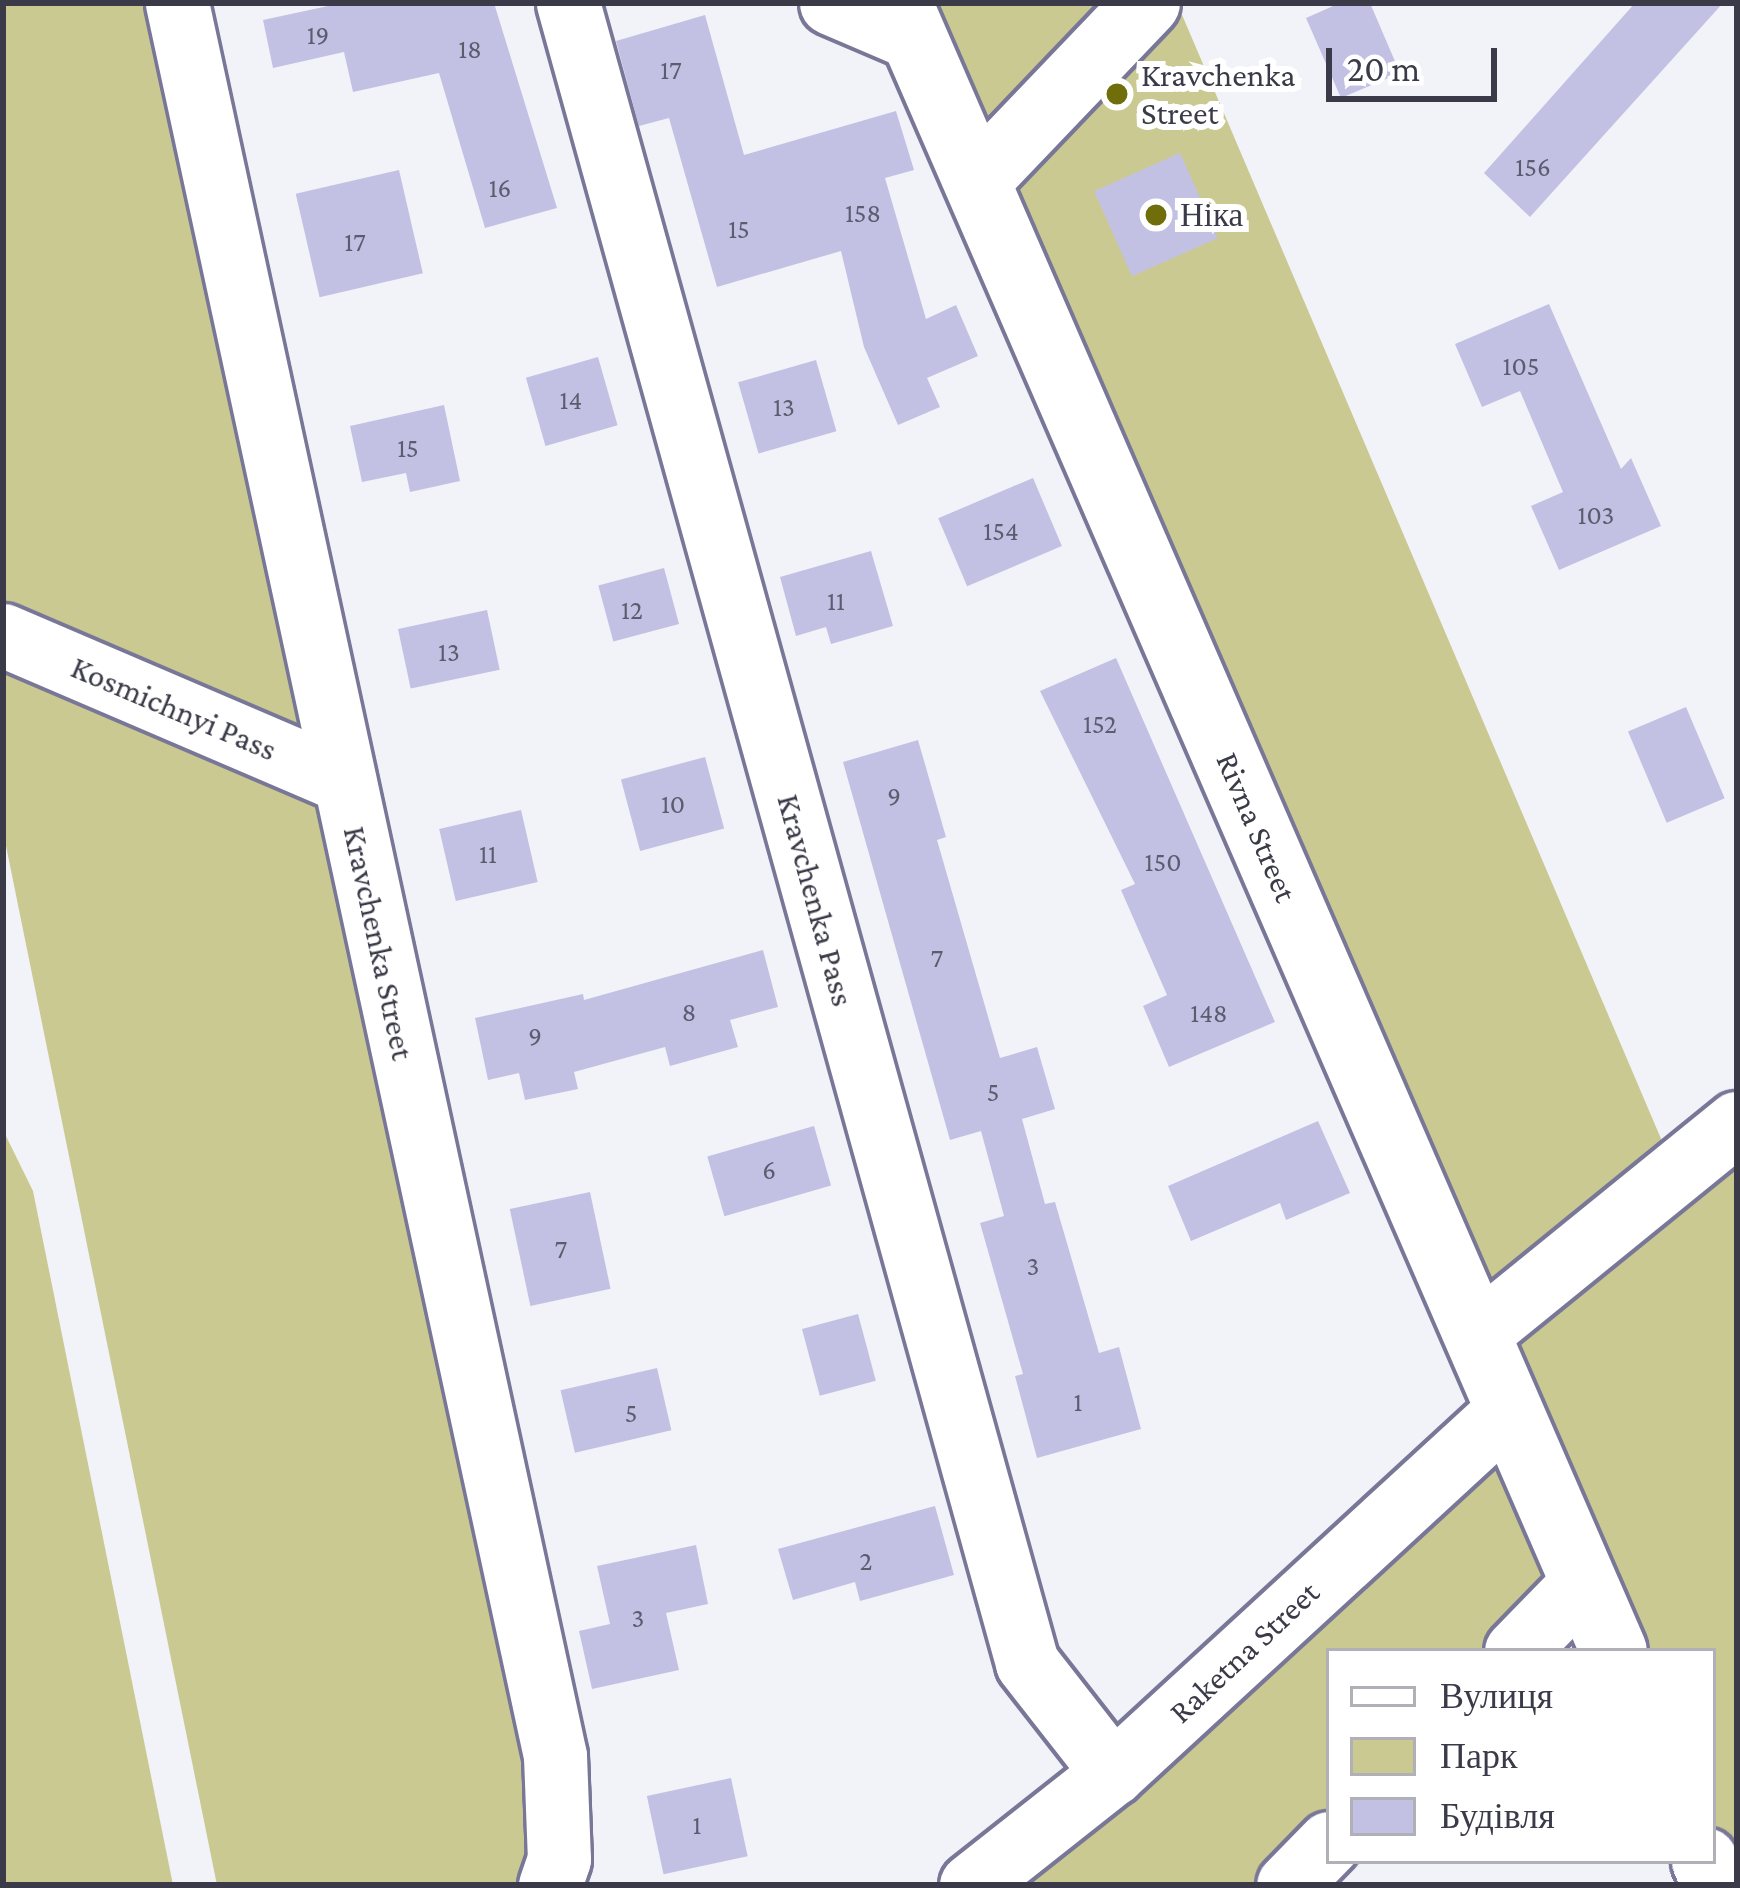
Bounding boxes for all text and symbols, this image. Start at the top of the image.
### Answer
house number: 19 [307,20,329,52]
scale bar [1332,24,1503,98]
house number: 18 [458,34,482,66]
text: 20 m [1347,49,1420,89]
house number: 17 [660,55,682,87]
place label: Kravchenka Street [1141,55,1295,133]
marker: Kravchenka Street [1104,81,1130,107]
house number: 156 [1515,152,1551,184]
house number: 16 [489,173,511,205]
place label: Ніка [1180,195,1243,235]
house number: 158 [845,198,881,230]
marker: Ніка [1143,202,1169,228]
house number: 15 [728,214,750,246]
house number: 17 [344,227,366,259]
house number: 105 [1503,351,1539,383]
house number: 14 [560,385,582,417]
house number: 13 [773,392,795,424]
house number: 15 [397,433,419,465]
house number: 103 [1578,500,1614,532]
house number: 154 [983,516,1019,548]
house number: 11 [827,586,845,618]
house number: 12 [621,595,643,627]
house number: 13 [438,637,460,669]
street label: Kosmichnyi Pass [65,647,283,769]
house number: 152 [1083,709,1117,741]
street label: Rivna Street [1208,746,1306,908]
house number: 9 [887,781,901,813]
house number: 10 [661,789,685,821]
street label: Kravchenka Pass [769,790,863,1010]
street label: Kravchenka Street [335,823,423,1063]
house number: 11 [479,839,497,871]
house number: 150 [1145,847,1181,879]
house number: 7 [931,943,943,975]
house number: 8 [682,997,696,1029]
house number: 148 [1190,998,1228,1030]
house number: 9 [528,1021,542,1053]
house number: 5 [987,1077,999,1109]
house number: 6 [762,1155,776,1187]
house number: 7 [555,1234,567,1266]
house number: 3 [1027,1251,1039,1283]
house number: 1 [1074,1387,1082,1419]
house number: 5 [625,1398,637,1430]
house number: 2 [860,1546,872,1578]
street label: Raketna Street [1161,1572,1327,1732]
house number: 3 [632,1603,644,1635]
legend [1326,1648,1716,1864]
text: Вулиця [1440,1676,1553,1716]
text: Парк [1440,1736,1517,1776]
text: Будівля [1440,1796,1555,1836]
house number: 1 [693,1810,701,1842]

